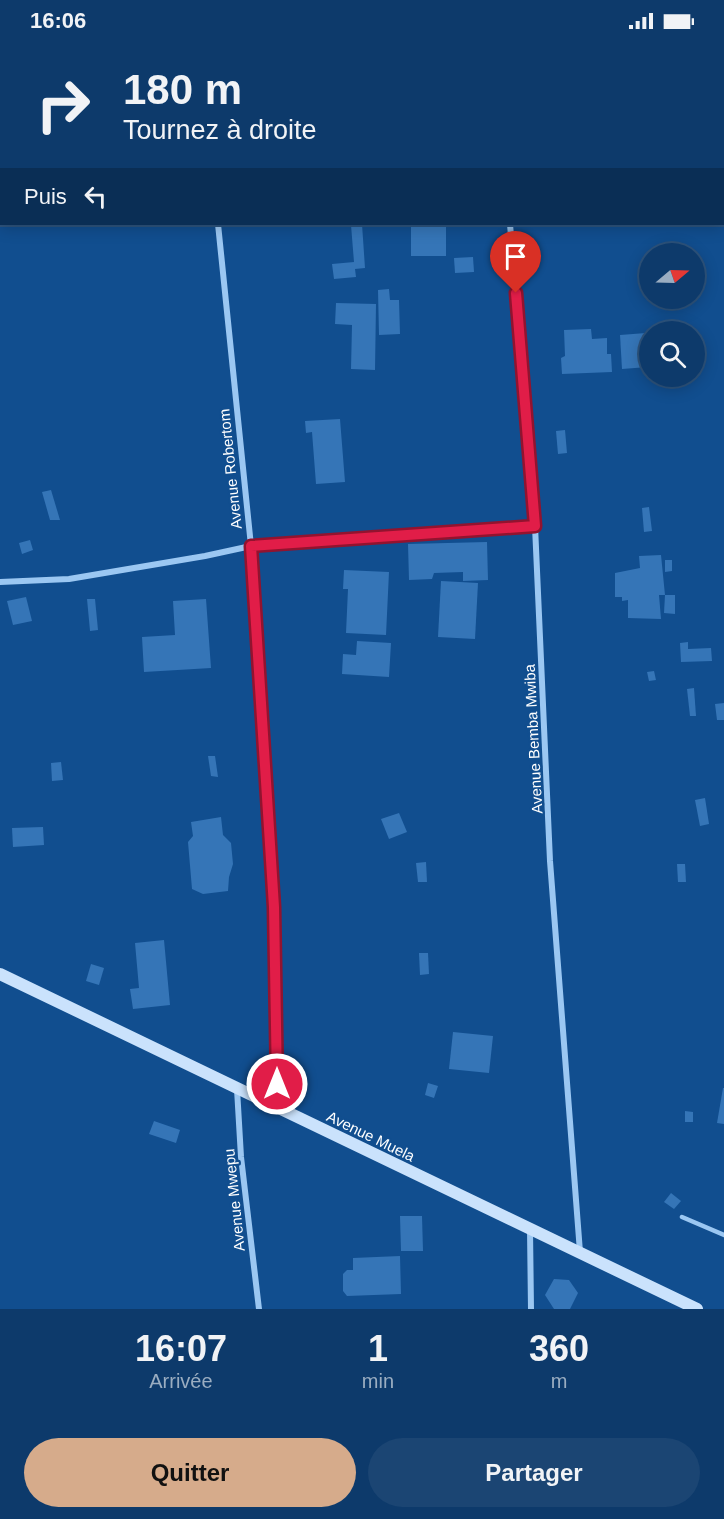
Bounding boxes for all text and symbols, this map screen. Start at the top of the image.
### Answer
text: 16:06 [30,8,86,33]
icon: right [24,66,102,144]
text: 180 m [123,66,242,113]
text: Tournez à droite [123,115,317,145]
icon: left [79,180,112,213]
text: Puis [24,184,67,209]
pin [490,231,541,293]
icon: arrive [499,240,532,273]
north arrow [639,243,705,309]
map controls [639,243,705,387]
button: search [639,321,705,387]
street label: Avenue Robertom [215,408,245,530]
street label: Avenue Bemba Mwiba [521,663,545,814]
position arrow [245,1052,309,1116]
street label: Avenue Muela [324,1107,418,1165]
street label: Avenue Mwepu [220,1148,248,1252]
text: 16:07 [135,1328,227,1369]
text: 1 [368,1328,388,1369]
text: 360 [529,1328,589,1369]
text: Arrivée [149,1370,213,1392]
text: min [362,1370,394,1392]
text: m [551,1370,567,1392]
button: Quitter [24,1438,356,1507]
button: Partager [368,1438,700,1507]

